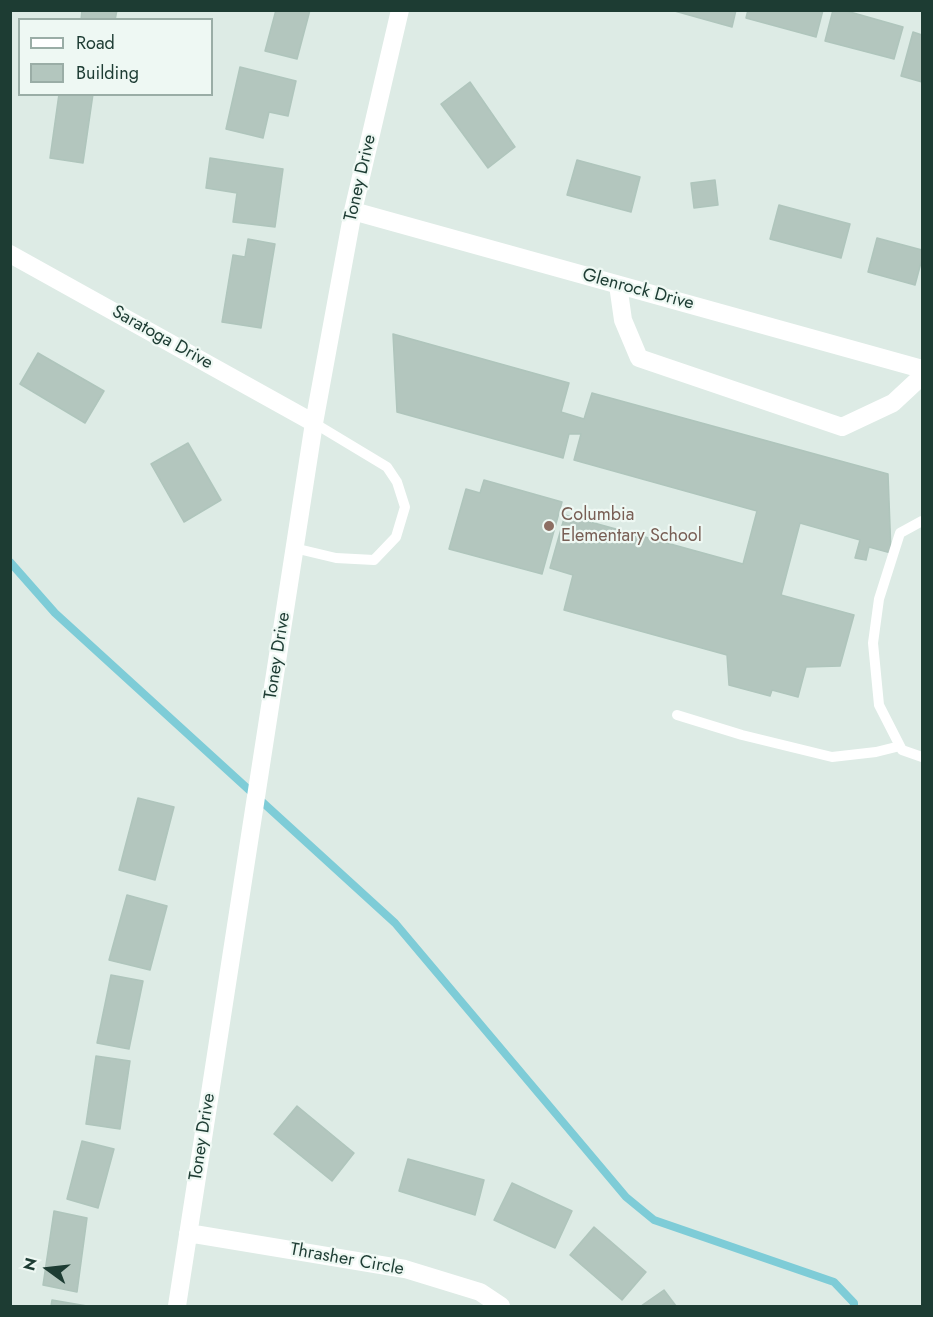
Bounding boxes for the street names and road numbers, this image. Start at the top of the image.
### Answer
street label: Toney Drive [341,133,381,223]
street label: Glenrock Drive [580,265,696,315]
street label: Saratoga Drive [108,301,216,375]
street label: Toney Drive [260,611,296,701]
street label: Toney Drive [185,1092,221,1182]
street label: Thrasher Circle [288,1239,406,1281]

